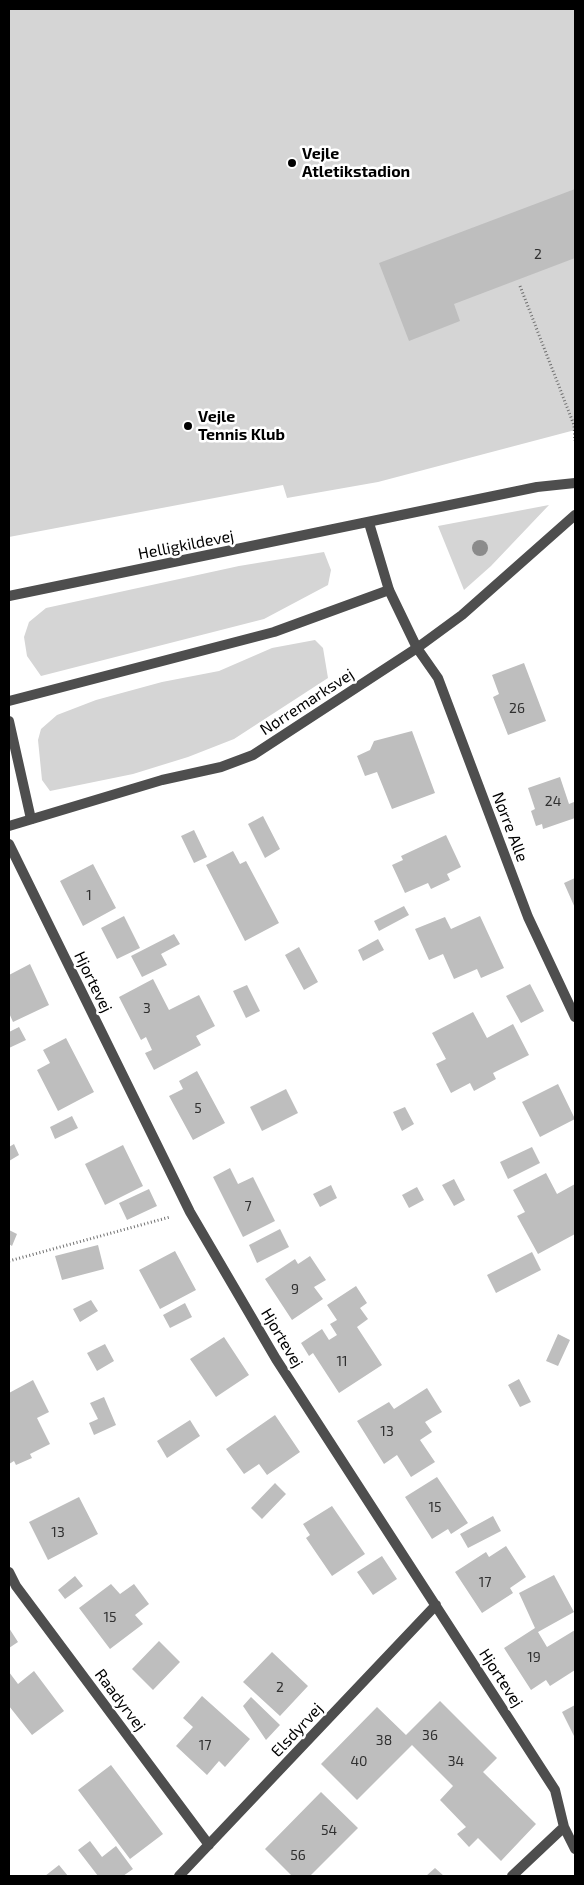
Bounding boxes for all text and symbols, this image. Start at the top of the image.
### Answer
place label: Vejle Atletikstadion [302,144,410,182]
marker: Vejle Atletikstadion [286,157,298,169]
house number: 2 [534,246,542,262]
place label: Vejle Tennis Klub [198,407,285,445]
marker: Vejle Tennis Klub [182,420,194,432]
street label: Helligkildevej [136,526,236,564]
street label: Nørremarksvej [256,665,358,739]
house number: 26 [509,700,525,716]
street label: Nørre Alle [488,789,532,865]
house number: 24 [545,793,561,809]
house number: 1 [86,887,92,903]
street label: Hjortevej [70,948,116,1016]
house number: 3 [143,1000,151,1016]
house number: 5 [194,1100,202,1116]
house number: 7 [244,1198,252,1214]
house number: 9 [291,1281,299,1297]
street label: Hjortevej [257,1305,307,1371]
house number: 11 [336,1353,348,1369]
house number: 13 [380,1423,394,1439]
house number: 15 [428,1499,442,1515]
house number: 13 [51,1524,65,1540]
house number: 17 [479,1574,491,1590]
house number: 15 [103,1609,117,1625]
street label: Hjortevej [475,1645,527,1711]
house number: 19 [527,1649,541,1665]
street label: Raadyrvej [91,1665,149,1735]
house number: 2 [276,1679,284,1695]
street label: Elsdyrvej [267,1699,327,1761]
house number: 36 [422,1727,438,1743]
house number: 38 [376,1732,392,1748]
house number: 17 [199,1737,211,1753]
house number: 40 [350,1753,368,1769]
house number: 34 [448,1753,464,1769]
house number: 54 [321,1822,337,1838]
house number: 56 [290,1847,306,1863]

